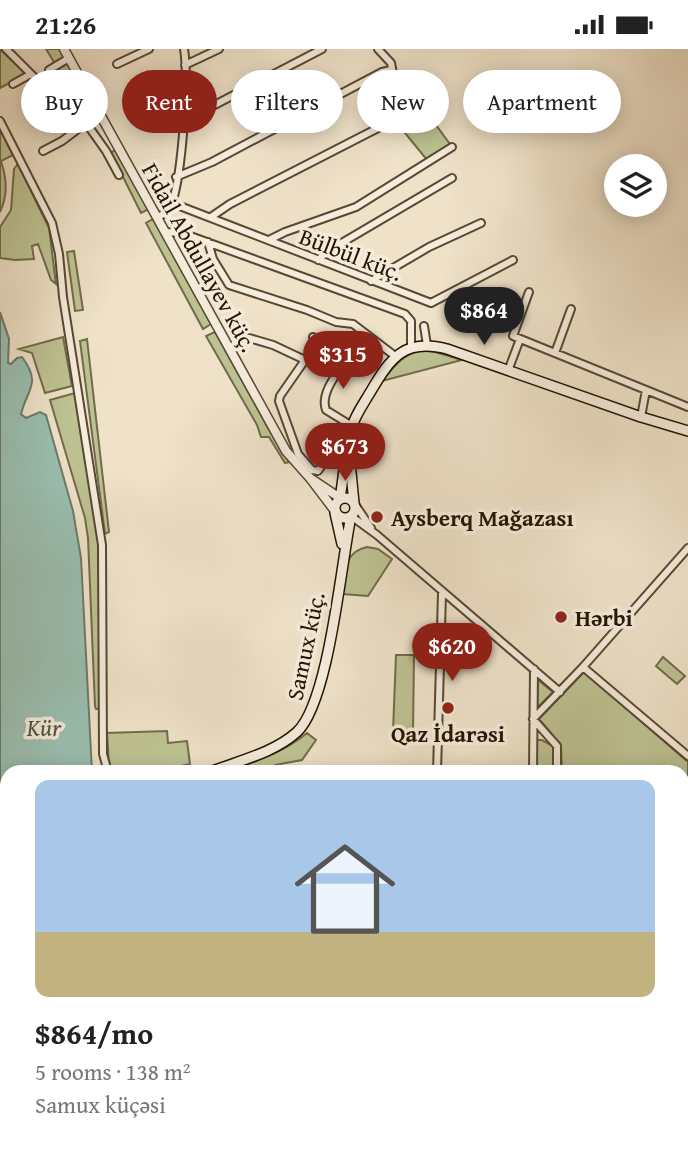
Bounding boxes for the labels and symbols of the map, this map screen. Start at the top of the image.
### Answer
street label: Fidail Abdullayev küç. [134,157,266,357]
street label: Bülbül küç. [295,219,407,289]
pin: $864 [443,287,525,347]
pin: $315 [302,331,384,391]
pin: $673 [304,423,386,483]
place label: Aysberq Mağazası [391,501,574,534]
marker: Aysberq Mağazası [369,509,385,525]
street label: Samux küç. [277,589,333,703]
place label: Hərbi [575,601,633,634]
marker: Hərbi [553,609,569,625]
pin: $620 [411,623,493,683]
marker: Qaz İdarəsi [440,700,456,716]
water label: Kür [26,710,62,745]
place label: Qaz İdarəsi [391,717,505,750]

